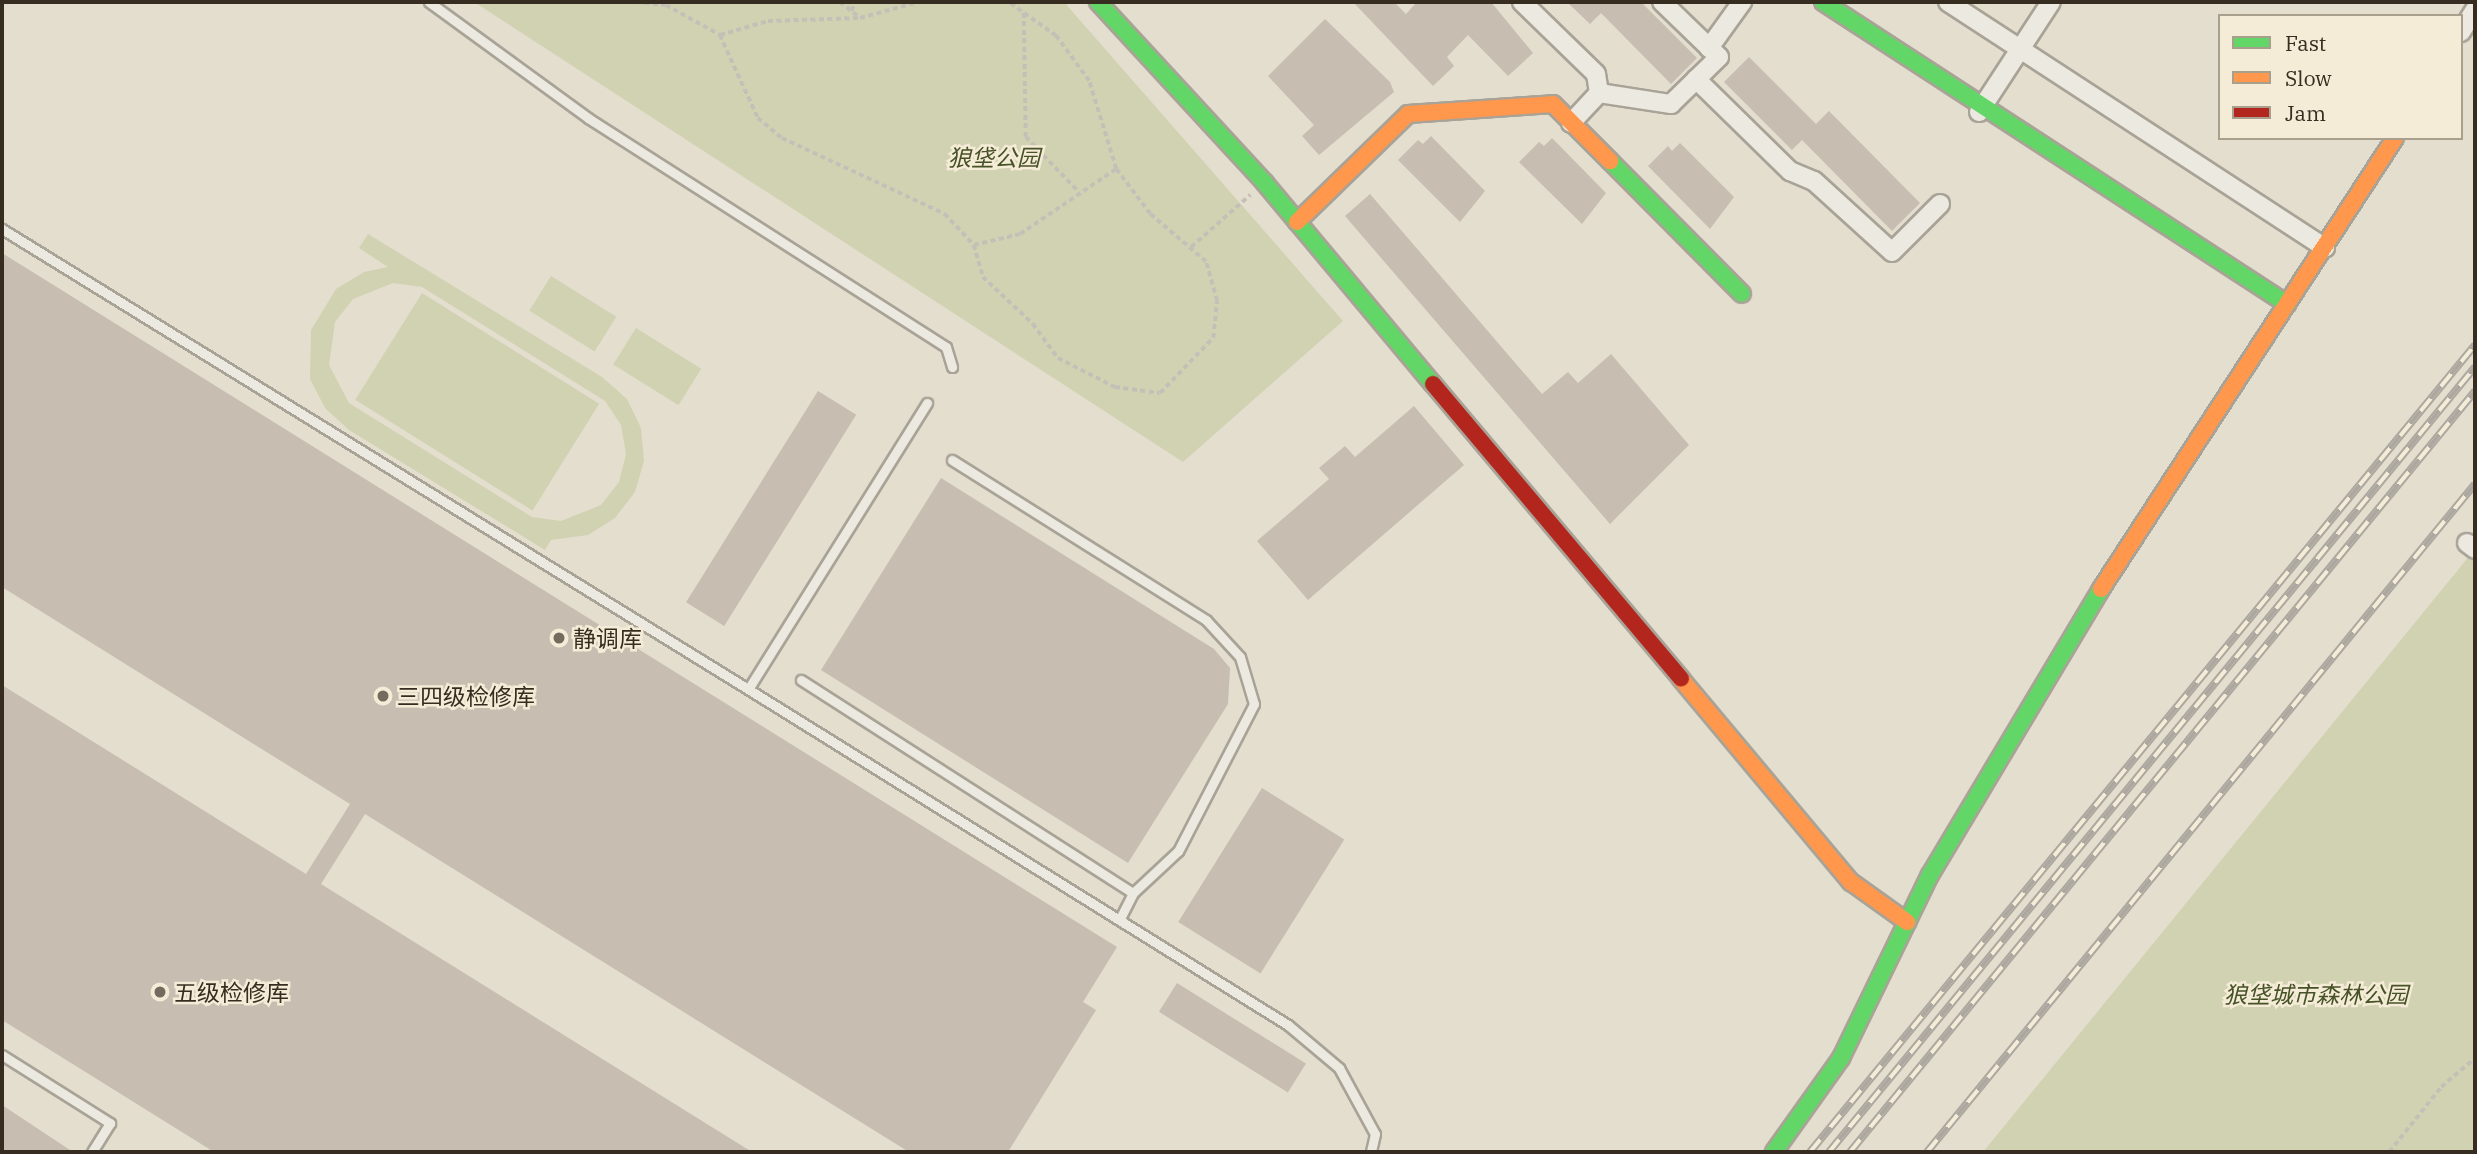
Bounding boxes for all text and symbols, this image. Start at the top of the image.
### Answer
legend [2218,14,2463,140]
text: Fast [2285,29,2326,57]
text: Slow [2285,64,2332,92]
text: Jam [2285,99,2326,127]
park label: 狼垡公园 [948,143,1040,171]
place label: 静调库 [573,624,642,652]
marker: 静调库 [551,630,567,646]
place label: 三四级检修库 [397,682,535,710]
marker: 三四级检修库 [375,688,391,704]
place label: 五级检修库 [174,978,289,1006]
park label: 狼垡城市森林公园 [2224,980,2408,1008]
marker: 五级检修库 [152,984,168,1000]

